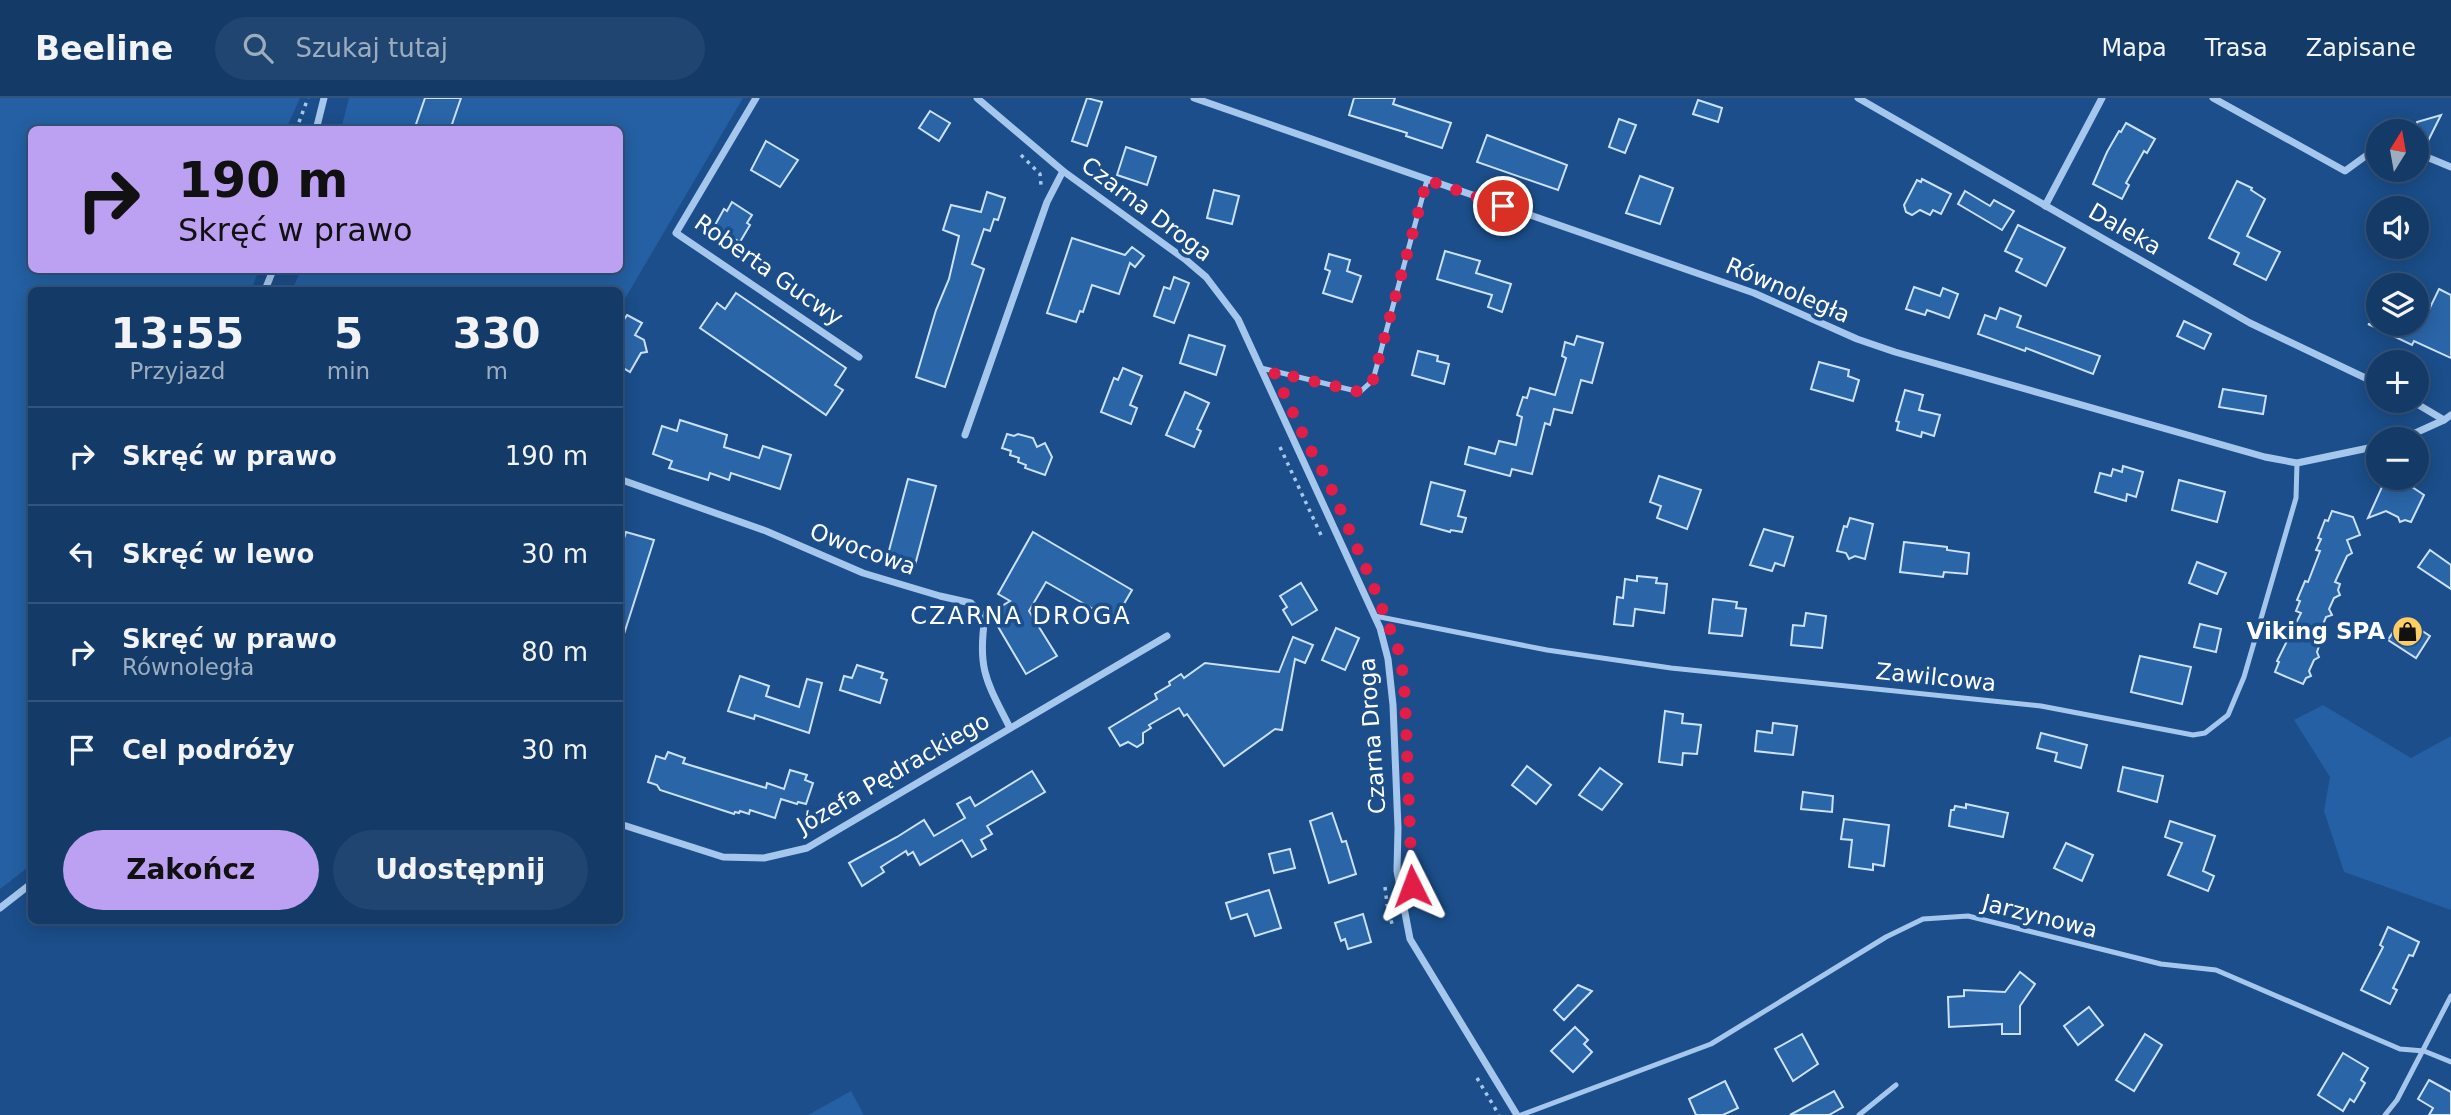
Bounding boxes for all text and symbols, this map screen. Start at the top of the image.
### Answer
search box [215,17,705,80]
text: Beeline [35,29,173,68]
icon: search [239,29,277,67]
text: Szukaj tutaj [295,33,448,63]
text: Mapa [2101,34,2167,62]
text: Trasa [2205,34,2268,62]
text: Zapisane [2306,34,2416,62]
north arrow [2366,119,2429,182]
map controls [2366,119,2429,490]
street label: Czarna Droga [1077,151,1217,267]
text: 190 m [178,152,348,209]
icon: right [63,154,154,245]
pin [1473,176,1533,236]
icon: arrive [1484,187,1522,225]
button: sound [2366,196,2429,259]
street label: Daleka [2084,198,2166,260]
street label: Roberta Gucwy [690,209,848,331]
text: Skręć w prawo [178,211,413,249]
street label: Równoległa [1722,252,1854,328]
button: layers [2366,273,2429,336]
text: 13:55 [111,309,244,358]
text: 5 [334,309,363,358]
text: 330 [453,309,540,358]
button: + [2366,350,2429,413]
text: Przyjazd [130,358,225,384]
text: min [327,358,370,384]
text: m [485,358,508,384]
button: − [2366,427,2429,490]
icon: right [63,437,101,475]
text: Skręć w prawo [122,441,337,471]
text: 190 m [505,441,588,471]
street label: Owocowa [807,518,919,580]
icon: left [63,535,101,573]
text: Skręć w lewo [122,539,314,569]
text: 30 m [521,539,588,569]
district label: CZARNA DROGA [910,602,1132,630]
shop icon: Viking SPA [2391,614,2425,648]
place label: Viking SPA [2247,618,2385,644]
text: Skręć w prawo [122,624,337,654]
icon: right [63,633,101,671]
text: 80 m [521,637,588,667]
text: Równoległa [122,654,254,680]
street label: Czarna Droga [1354,657,1390,815]
street label: Zawilcowa [1874,658,1998,696]
street label: Józefa Pędrackiego [790,707,994,840]
icon: arrive [63,731,101,769]
text: Cel podróży [122,735,295,765]
text: 30 m [521,735,588,765]
button: Zakończ [63,830,319,910]
button: Udostępnij [333,830,588,910]
position arrow [1375,849,1449,923]
street label: Jarzynowa [1978,889,2100,943]

